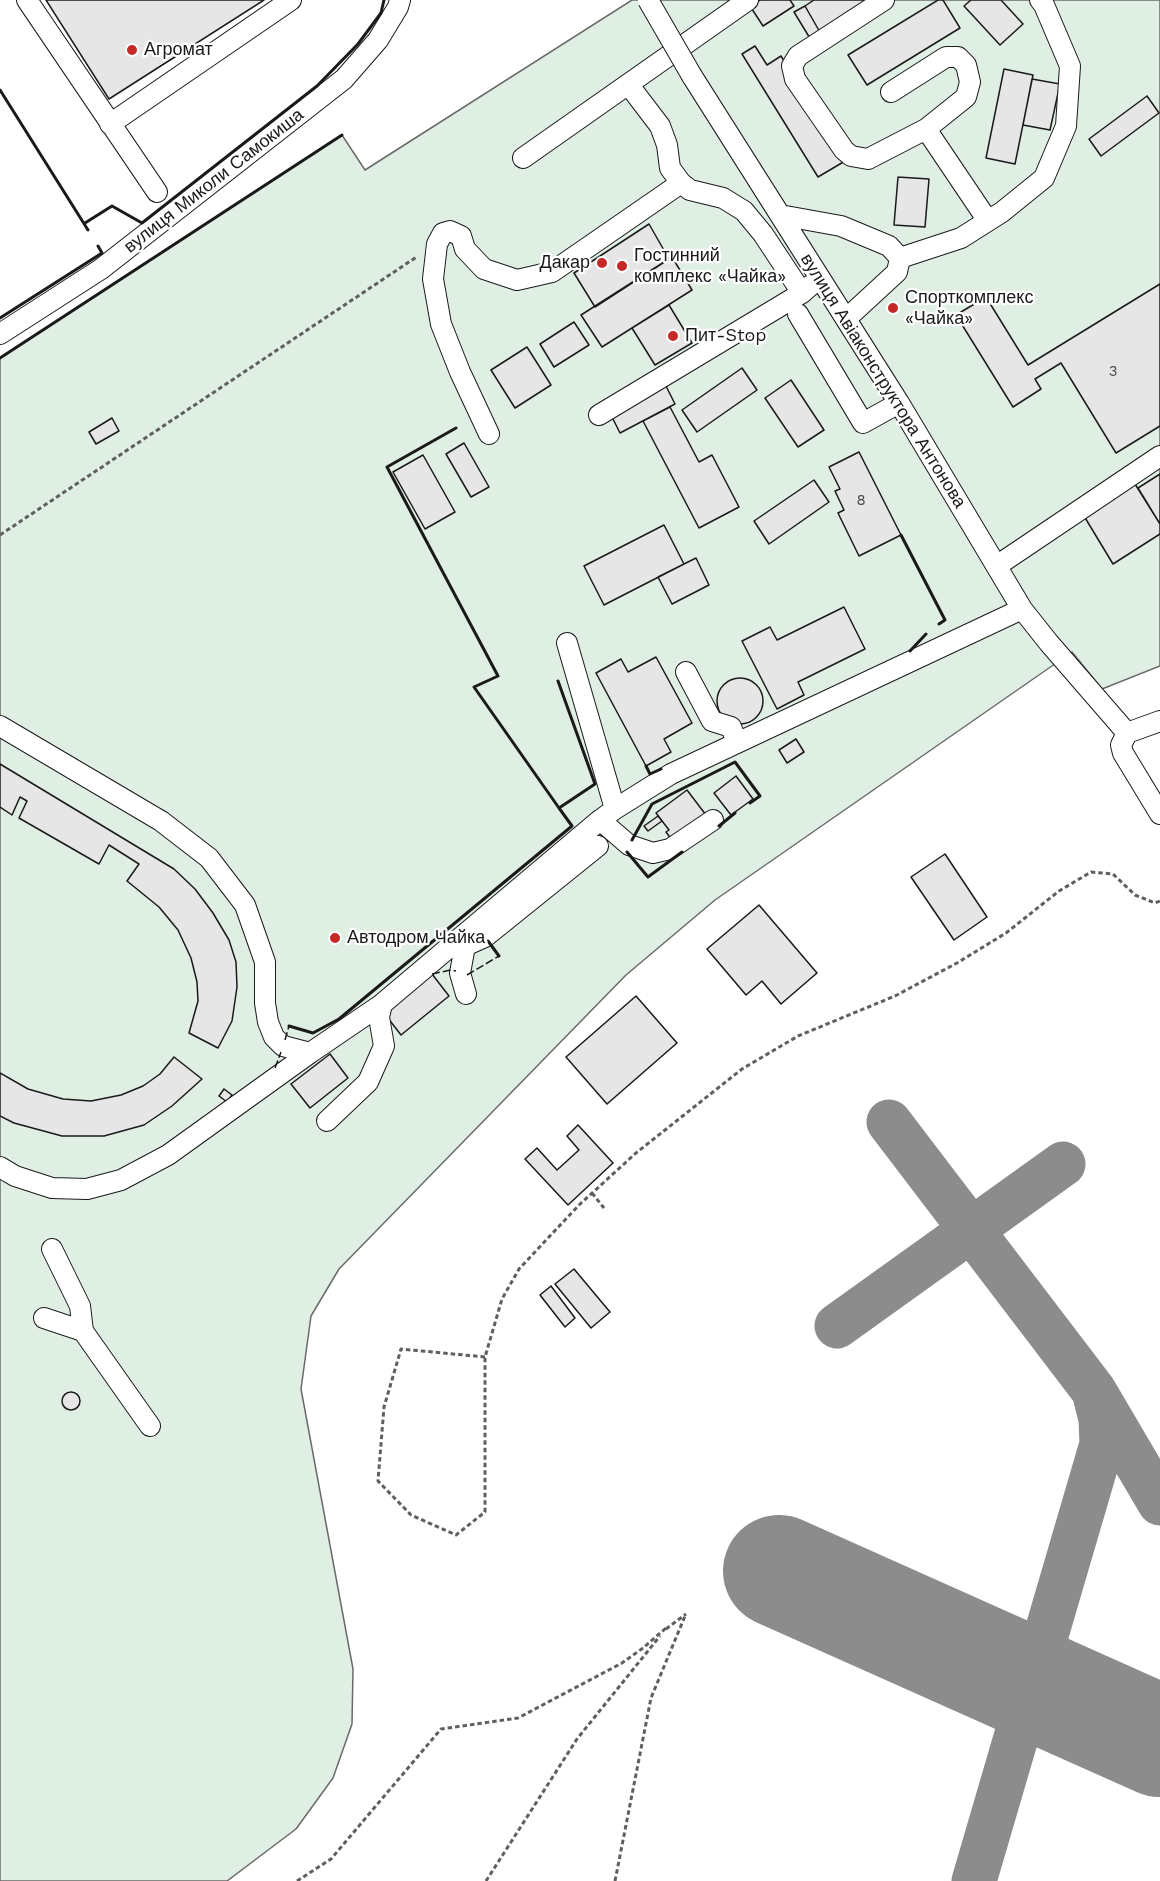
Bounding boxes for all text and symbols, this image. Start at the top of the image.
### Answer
place label: Агромат [144,39,213,61]
marker: Агромат [125,43,139,57]
street label: вулиця Миколи Самокиша [120,104,308,258]
place label: Гостинний комплекс «Чайка» [634,245,786,288]
street label: вулиця Авіаконструктора Антонова [795,250,971,512]
place label: Дакар [540,252,590,274]
marker: Дакар [595,256,609,270]
marker: Гостинний комплекс «Чайка» [615,259,629,273]
place label: Спорткомплекс «Чайка» [905,287,1033,330]
marker: Спорткомплекс «Чайка» [886,301,900,315]
place label: Пит-Stop [685,325,767,347]
marker: Пит-Stop [666,329,680,343]
house number: 3 [1109,363,1117,381]
house number: 8 [856,492,866,510]
place label: Автодром Чайка [347,927,485,949]
marker: Автодром Чайка [328,931,342,945]

